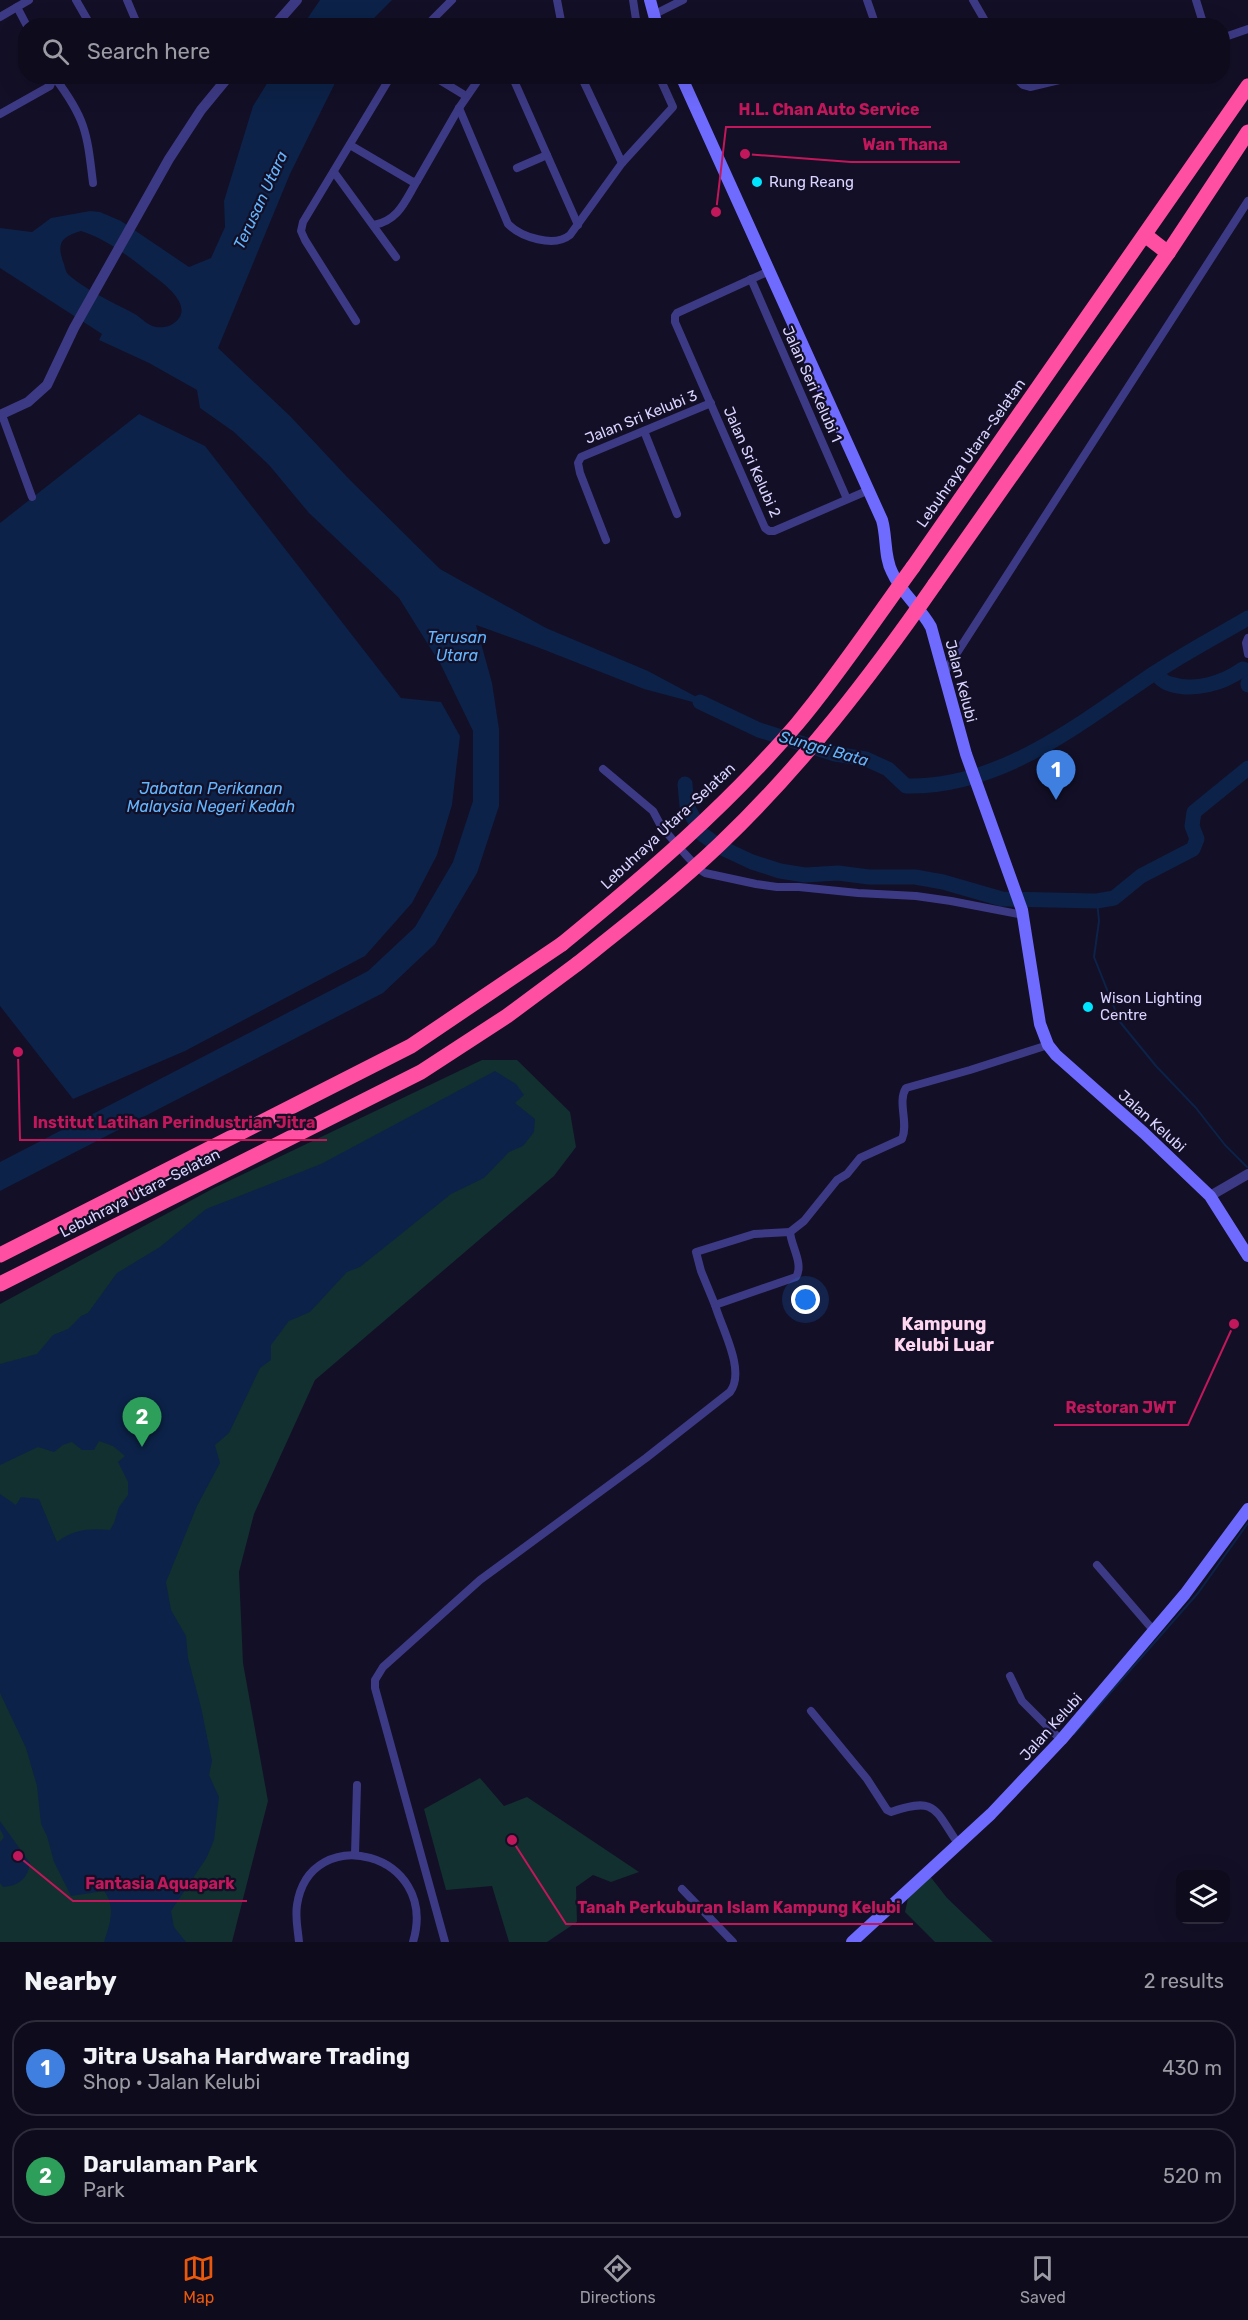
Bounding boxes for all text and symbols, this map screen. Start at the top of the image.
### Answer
search box [18,18,1230,84]
icon: search [39,35,72,68]
text: Search here [87,38,210,65]
callout: H.L. Chan Auto Service [726,93,931,127]
text: H.L. Chan Auto Service [739,100,919,119]
callout: Wan Thana [851,128,960,162]
text: Wan Thana [862,135,948,154]
water label: Terusan Utara [229,148,291,252]
place label: Rung Reang [769,173,854,191]
marker: Rung Reang [750,175,764,189]
street label: Jalan Seri Kelubi 1 [778,323,846,445]
street label: Lebuhraya Utara–Selatan [913,375,1029,531]
street label: Jalan Sri Kelubi 3 [582,386,700,448]
street label: Jalan Sri Kelubi 2 [719,404,785,520]
water label: Terusan Utara [427,628,487,665]
street label: Jalan Kelubi [941,638,981,724]
water label: Sungai Bata [777,727,871,770]
pin: 1 [1036,750,1076,800]
street label: Lebuhraya Utara–Selatan [597,759,739,893]
water label: Jabatan Perikanan Malaysia Negeri Kedah [127,779,295,816]
place label: Wison Lighting Centre [1100,989,1202,1024]
marker: Wison Lighting Centre [1081,1000,1095,1014]
street label: Jalan Kelubi [1115,1086,1189,1156]
callout: Institut Latihan Perindustrian Jitra [20,1106,327,1140]
text: Institut Latihan Perindustrian Jitra [33,1113,315,1132]
street label: Lebuhraya Utara–Selatan [57,1145,223,1241]
your location [791,1285,820,1314]
district label: Kampung Kelubi Luar [894,1313,994,1356]
callout: Restoran JWT [1054,1391,1188,1425]
pin: 2 [122,1398,162,1447]
text: Restoran JWT [1066,1398,1176,1417]
street label: Jalan Kelubi [1016,1690,1086,1764]
callout: Fantasia Aquapark [73,1867,247,1901]
map controls [1176,1870,1230,1924]
button: layers [1176,1870,1230,1924]
text: Fantasia Aquapark [85,1874,235,1893]
callout: Tanah Perkuburan Islam Kampung Kelubi [566,1890,913,1924]
text: Tanah Perkuburan Islam Kampung Kelubi [577,1898,901,1917]
text: Nearby [24,1966,117,1997]
text: 2 results [1144,1969,1224,1993]
text: Jitra Usaha Hardware Trading [83,2043,410,2070]
text: 1 [41,2056,50,2080]
text: 430 m [1162,2056,1222,2080]
text: Shop · Jalan Kelubi [83,2070,260,2094]
text: Darulaman Park [83,2151,258,2178]
text: 2 [39,2164,52,2188]
text: 520 m [1163,2164,1222,2188]
text: Park [83,2178,125,2202]
tab: Map [182,2252,215,2307]
tab: Directions [580,2252,656,2307]
tab: Saved [1020,2252,1066,2307]

